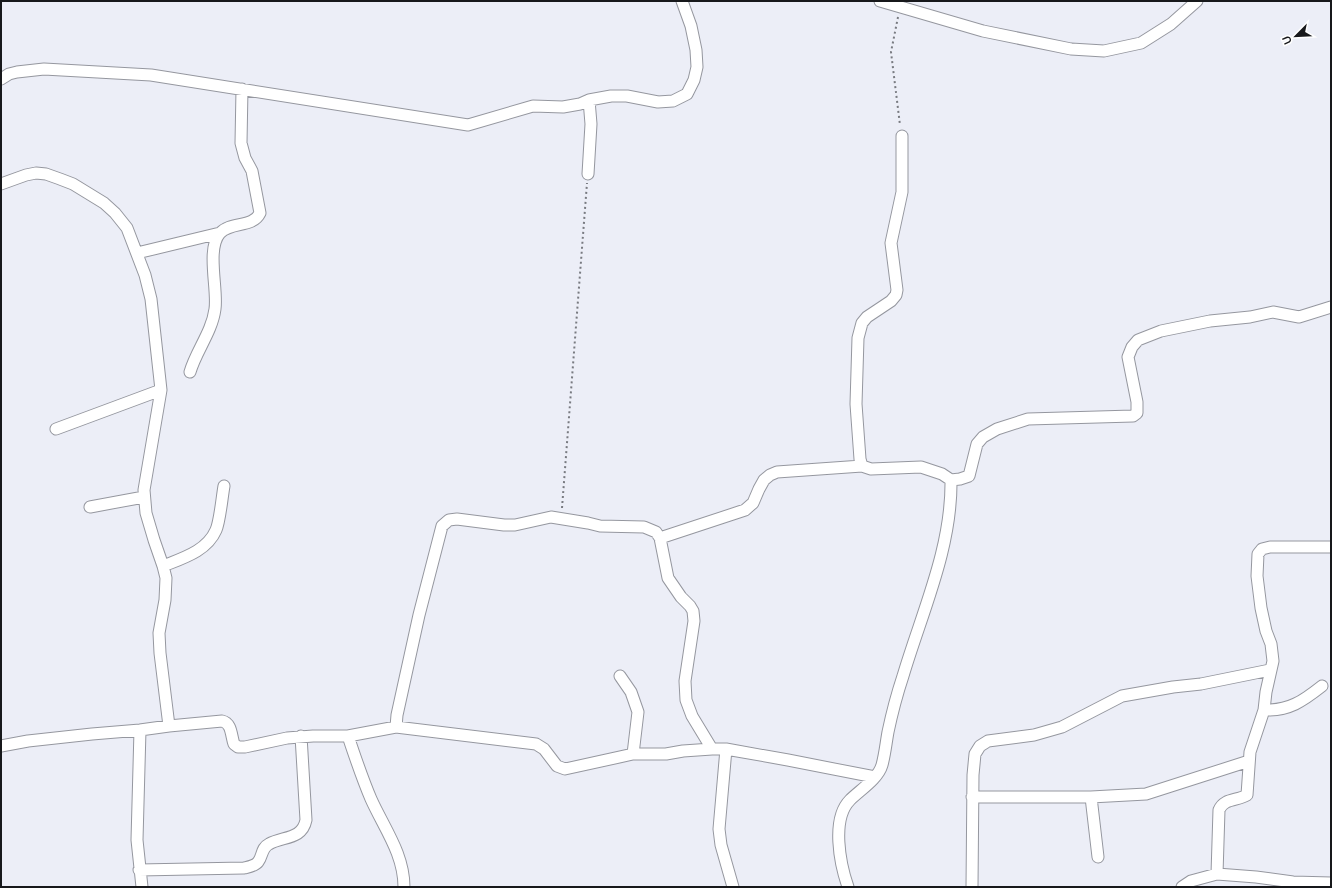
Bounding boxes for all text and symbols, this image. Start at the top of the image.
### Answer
north arrow [1276,16,1316,56]
text: U [1279,34,1294,47]

